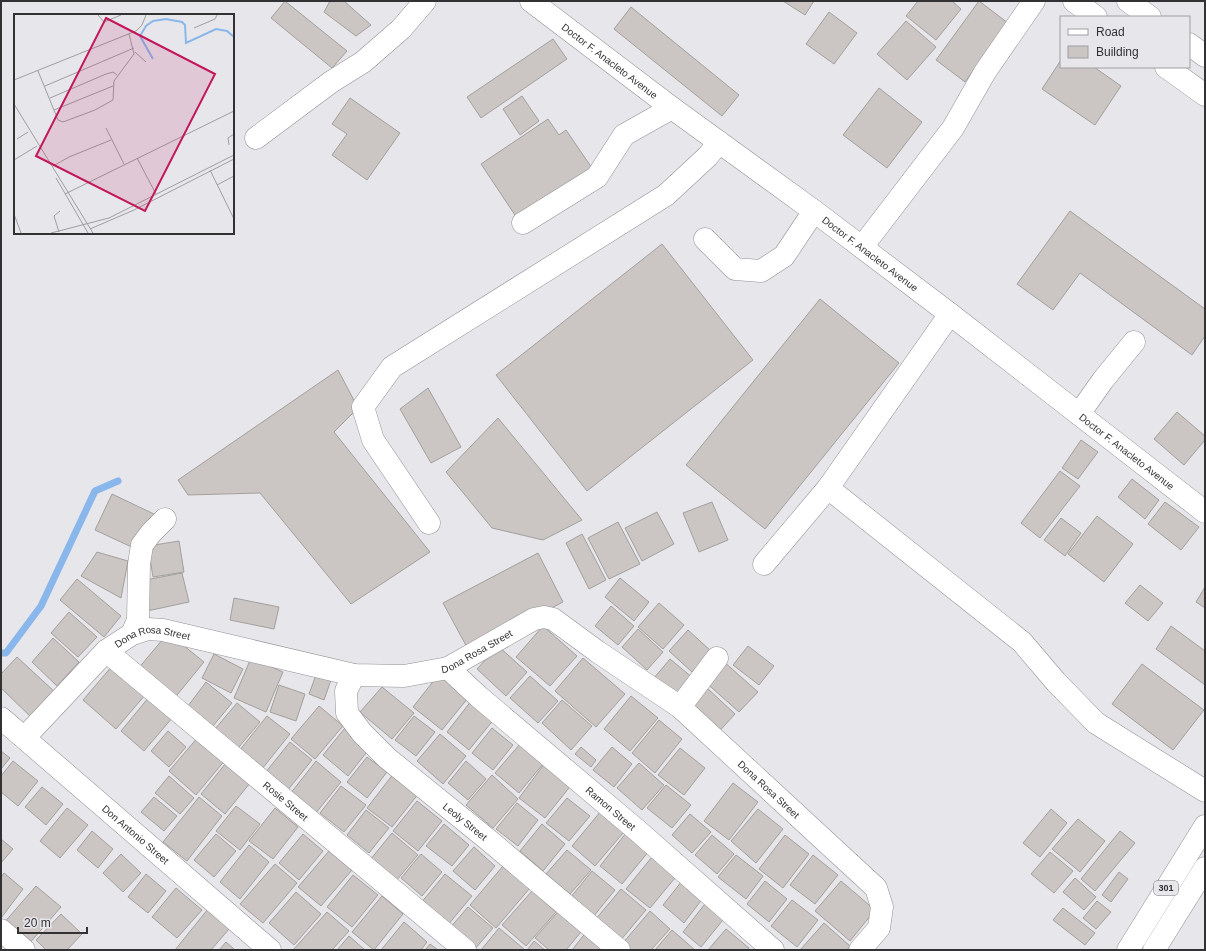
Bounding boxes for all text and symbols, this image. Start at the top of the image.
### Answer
inset map [14,14,234,234]
legend [1060,16,1190,68]
street label: Doctor F. Anacleto Avenue [560,21,660,101]
text: Road [1096,25,1125,39]
text: Building [1096,45,1139,59]
street label: Doctor F. Anacleto Avenue [820,214,921,294]
street label: Doctor F. Anacleto Avenue [1077,411,1177,492]
street label: Dona Rosa Street [112,623,192,650]
street label: Dona Rosa Street [440,627,514,675]
street label: Dona Rosa Street [736,758,802,820]
street label: Rosie Street [261,779,311,823]
street label: Ramon Street [584,784,638,832]
street label: Leoly Street [441,800,490,843]
street label: Don Antonio Street [100,803,171,866]
road number: 301 [1154,881,1178,895]
scale bar [18,909,87,935]
text: 20 m [24,916,51,930]

